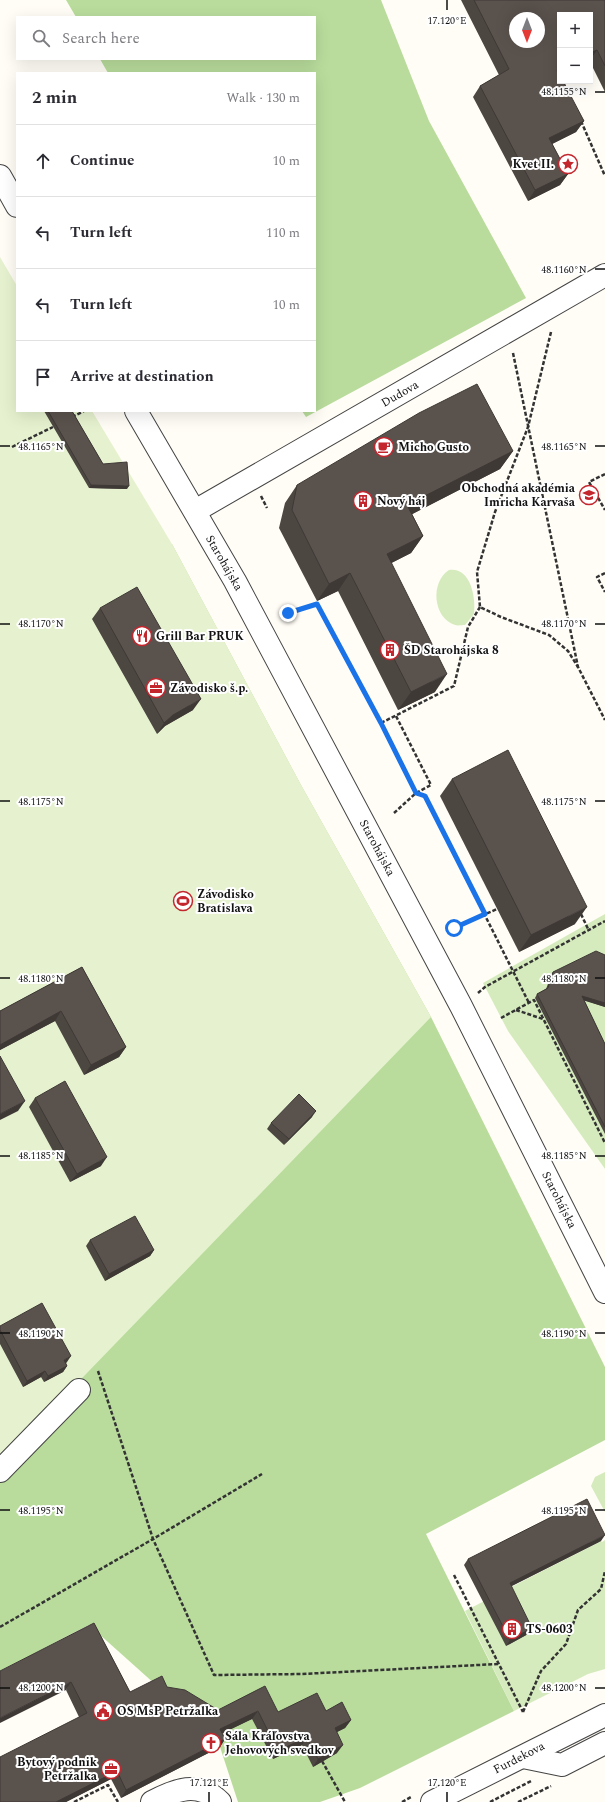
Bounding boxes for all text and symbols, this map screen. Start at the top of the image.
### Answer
north arrow [509,12,545,48]
map controls [557,12,593,84]
button: + [557,12,593,48]
text: 17.120°E [427,13,467,29]
search box [16,16,316,60]
icon: search [30,27,52,49]
text: Search here [62,27,140,50]
button: − [557,48,593,84]
text: 48.1155°N [541,84,587,100]
text: 2 min [32,85,77,111]
text: Walk · 130 m [226,88,300,108]
text: Continue [70,149,135,172]
icon: ahead [32,150,54,172]
text: 10 m [273,151,300,171]
place icon: Kvet II. [557,153,579,175]
place label: Kvet II. [513,155,554,174]
text: Turn left [70,221,132,244]
icon: left [32,222,54,244]
text: 110 m [266,223,300,243]
text: 48.1160°N [541,262,587,278]
text: Turn left [70,293,132,316]
icon: left [32,294,54,316]
text: 10 m [273,295,300,315]
text: Arrive at destination [70,365,214,388]
icon: arrive [32,366,54,388]
street label: Dudova [378,375,423,412]
cafe icon: Micho Gusto [373,436,395,458]
place label: Micho Gusto [398,438,470,457]
text: 48.1165°N [18,439,64,455]
text: 48.1165°N [541,439,587,455]
place label: Obchodná akadémia Imricha Karvaša [462,479,576,512]
school or university icon: Obchodná akadémia Imricha Karvaša [578,484,600,506]
building icon: Nový háj [352,490,374,512]
place label: Nový háj [377,492,426,511]
street label: Starohájska [200,531,248,595]
route end [279,604,297,622]
text: 48.1170°N [18,616,64,632]
text: 48.1170°N [541,616,587,632]
restaurant icon: Grill Bar PRUK [131,625,153,647]
place label: Grill Bar PRUK [156,627,245,646]
building icon: ŠD Starohájska 8 [379,639,401,661]
place label: ŠD Starohájska 8 [404,641,499,660]
office icon: Závodisko š.p. [145,677,167,699]
place label: Závodisko š.p. [170,679,248,698]
text: 48.1175°N [18,794,64,810]
text: 48.1175°N [541,794,587,810]
street label: Starohájska [354,816,400,880]
place label: Závodisko Bratislava [197,885,254,918]
sports icon: Závodisko Bratislava [172,890,194,912]
route start [445,919,463,937]
text: 48.1180°N [18,971,64,987]
text: 48.1180°N [541,971,587,987]
text: 48.1185°N [18,1148,64,1164]
text: 48.1185°N [541,1148,587,1164]
street label: Starohájska [536,1168,582,1232]
text: 48.1190°N [18,1326,64,1342]
text: 48.1190°N [541,1326,587,1342]
text: 48.1195°N [18,1503,64,1519]
text: 48.1195°N [541,1503,587,1519]
building icon: TS-0603 [501,1618,523,1640]
place label: TS-0603 [526,1620,573,1639]
text: 48.1200°N [18,1680,64,1696]
text: 48.1200°N [541,1680,587,1696]
public building icon: OS MsP Petržalka [92,1700,114,1722]
place label: OS MsP Petržalka [117,1702,219,1721]
place label: Sála Kráľovstva Jehovových svedkov [225,1727,335,1760]
church icon: Sála Kráľovstva Jehovových svedkov [200,1732,222,1754]
street label: Furdekova [490,1737,548,1779]
place label: Bytový podnik Petržalka [17,1753,98,1786]
office icon: Bytový podnik Petržalka [100,1758,122,1780]
text: 17.121°E [189,1775,229,1791]
text: 17.120°E [427,1775,467,1791]

